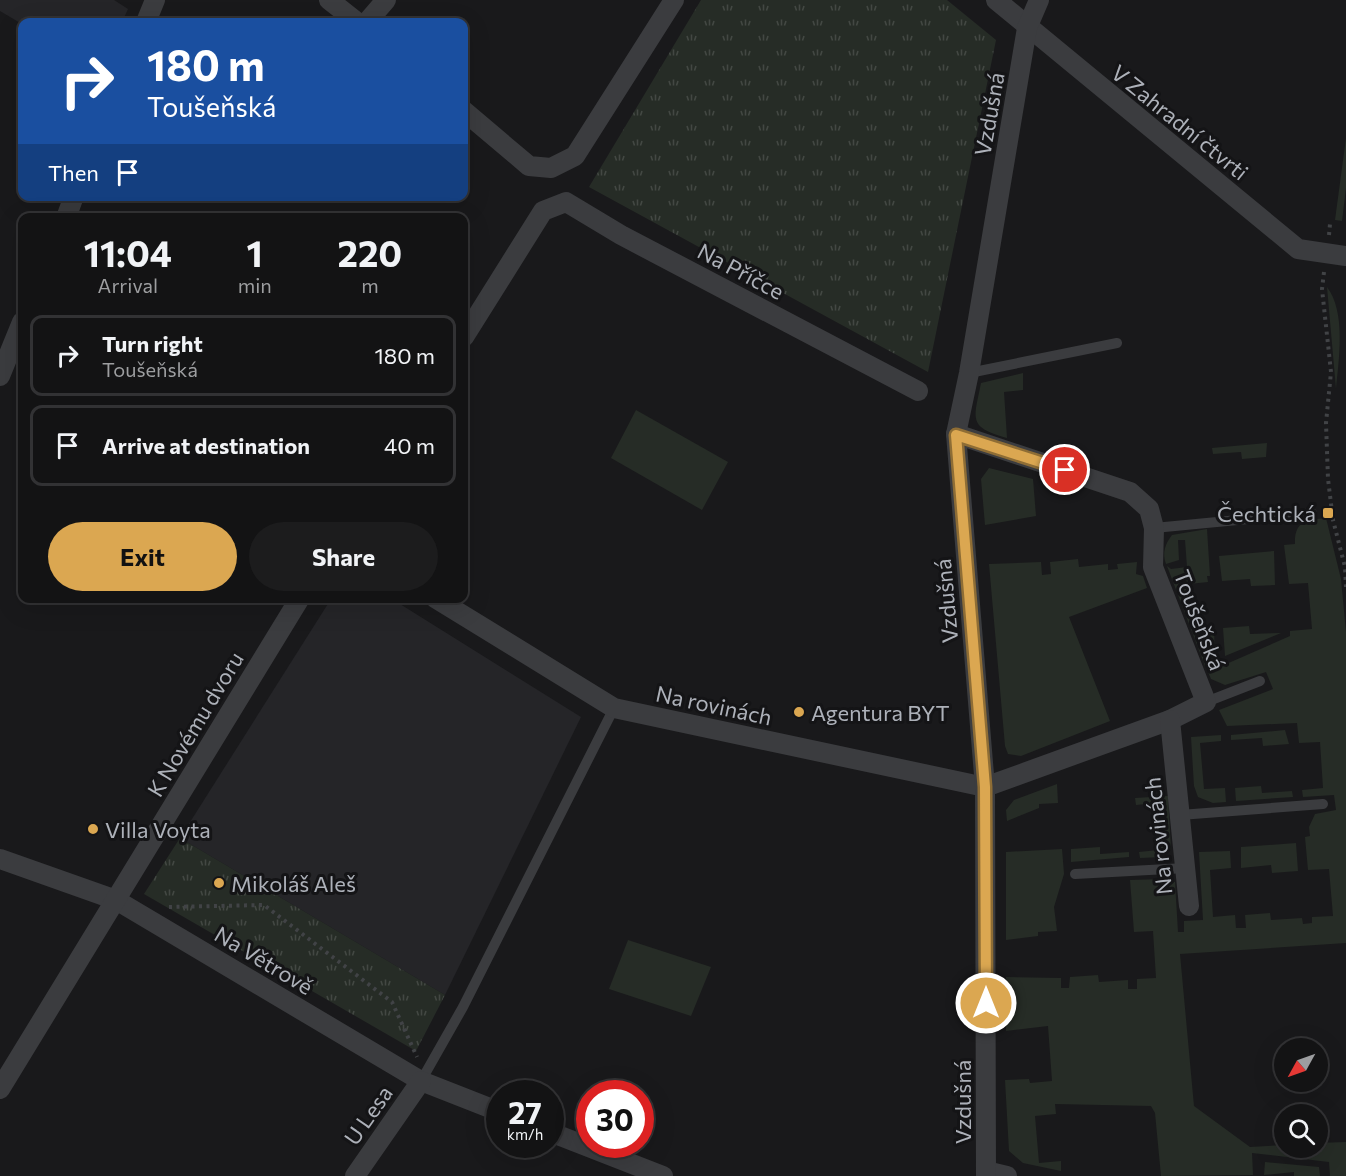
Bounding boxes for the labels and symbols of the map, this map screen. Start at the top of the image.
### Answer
street label: V Zahradní čtvrti [1106,59,1254,185]
street label: Vzdušná [968,70,1010,158]
street label: Na Příčce [693,237,789,305]
pin [1039,444,1090,495]
place label: Čechtická [1217,500,1316,527]
marker: Čechtická [1321,506,1335,520]
street label: Vzdušná [929,558,963,644]
street label: Toušeňská [1169,566,1231,674]
street label: K Novému dvoru [141,647,249,801]
street label: Na rovinách [654,680,774,730]
place label: Agentura BYT [811,699,950,726]
marker: Agentura BYT [792,705,806,719]
street label: Na rovinách [1138,776,1178,896]
place label: Villa Voyta [105,816,211,843]
marker: Villa Voyta [86,822,100,836]
place label: Mikoláš Aleš [231,870,356,897]
marker: Mikoláš Aleš [212,876,226,890]
street label: Na Větrově [210,920,318,1000]
position arrow [954,971,1018,1035]
north arrow [1274,1038,1328,1092]
street label: Vzdušná [949,1060,976,1144]
street label: U Lesa [338,1080,398,1150]
speed limit sign: 30 [576,1080,654,1158]

